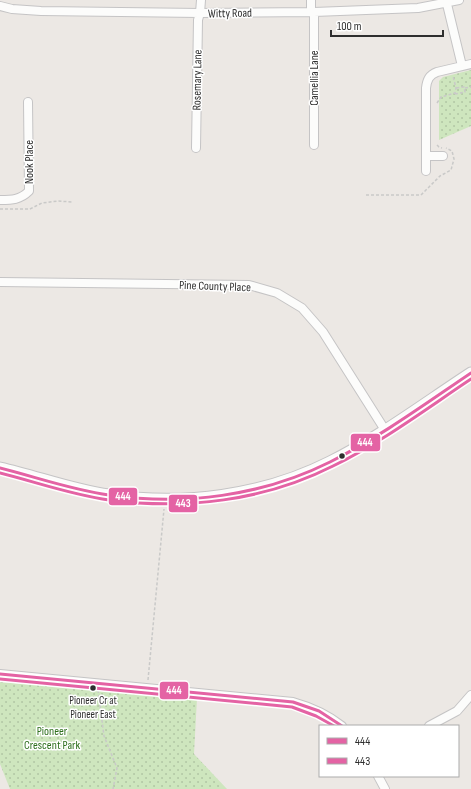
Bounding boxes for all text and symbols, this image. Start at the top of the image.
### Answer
street label: Witty Road [208,6,252,21]
scale bar [331,12,443,38]
text: 100 m [337,19,362,34]
street label: Rosemary Lane [189,49,206,111]
street label: Camellia Lane [307,50,322,106]
street label: Nook Place [22,140,37,184]
street label: Pine County Place [179,278,251,295]
line badge: 444 [350,433,381,452]
text: 444 [357,436,373,449]
unlabelled marker [337,451,347,461]
line badge: 444 [108,487,138,506]
text: 444 [115,490,131,503]
line badge: 443 [168,494,198,513]
text: 443 [175,497,191,510]
line badge: 444 [159,681,189,700]
marker: Pioneer Cr at Pioneer East [88,683,98,693]
text: 444 [166,684,182,697]
place label: Pioneer Cr at Pioneer East [69,694,117,721]
park label: Pioneer Crescent Park [24,724,80,753]
legend [319,725,459,777]
text: 444 [355,734,370,749]
text: 443 [355,754,370,769]

